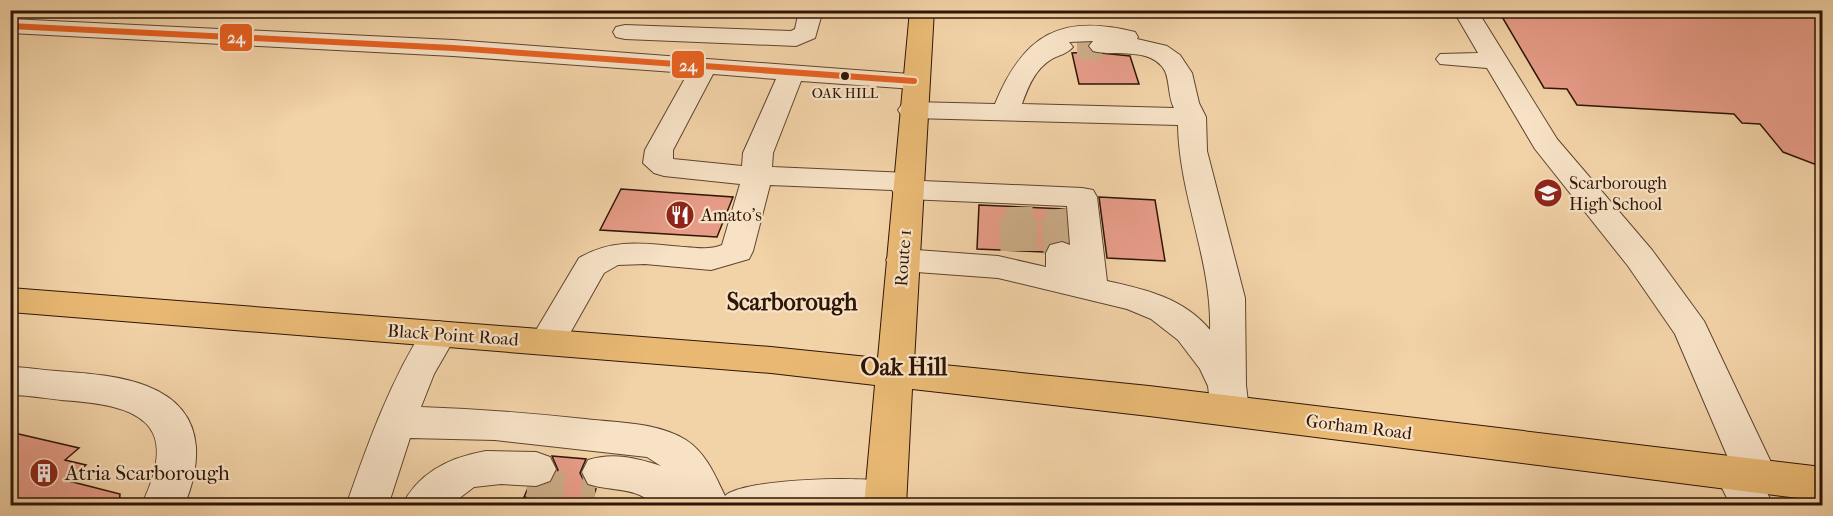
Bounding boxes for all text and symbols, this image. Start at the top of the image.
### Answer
line badge: 24 [219,23,253,52]
text: 24 [227,28,246,48]
line badge: 24 [671,50,705,79]
text: 24 [679,56,698,76]
marker: OAK HILL [839,70,851,82]
place label: OAK HILL [812,85,879,102]
place label: Scarborough High School [1569,173,1667,215]
school or university icon: Scarborough High School [1532,177,1564,209]
restaurant icon: Amato's [664,199,696,231]
place label: Amato's [700,205,762,226]
street label: Route 1 [891,229,916,287]
district label: Scarborough [727,288,858,316]
street label: Black Point Road [387,320,519,351]
district label: Oak Hill [861,353,948,381]
street label: Gorham Road [1305,411,1413,444]
building icon: Atria Scarborough [28,457,60,489]
place label: Atria Scarborough [64,461,230,485]

